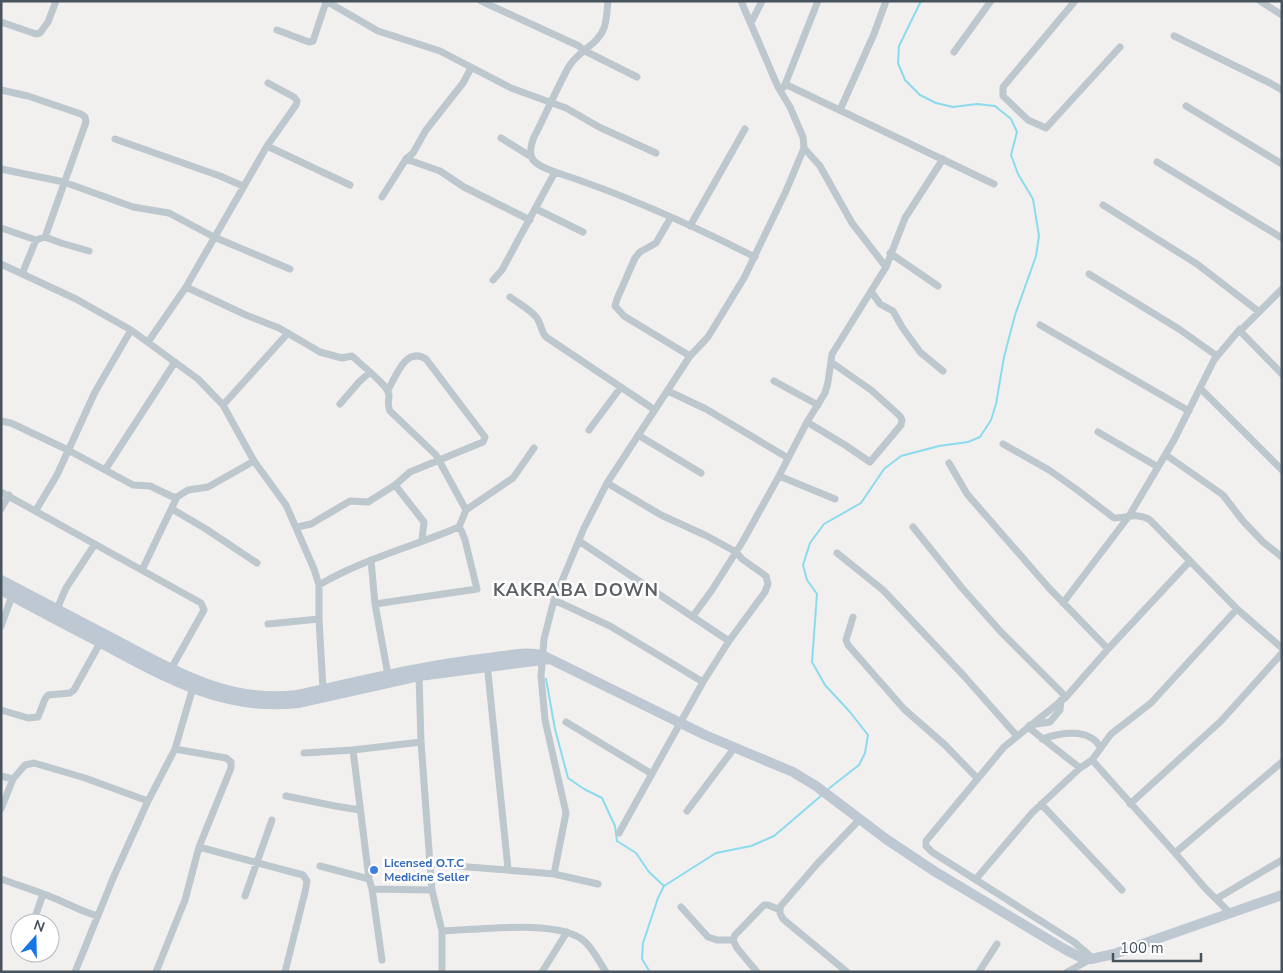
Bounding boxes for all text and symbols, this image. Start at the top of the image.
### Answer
district label: KAKRABA DOWN [493,578,659,602]
place label: Licensed O.T.C Medicine Seller [384,855,470,885]
marker: Licensed O.T.C Medicine Seller [368,864,380,876]
north arrow [10,913,60,963]
text: N [31,916,47,937]
scale bar [1113,930,1200,962]
text: 100 m [1120,938,1164,958]

